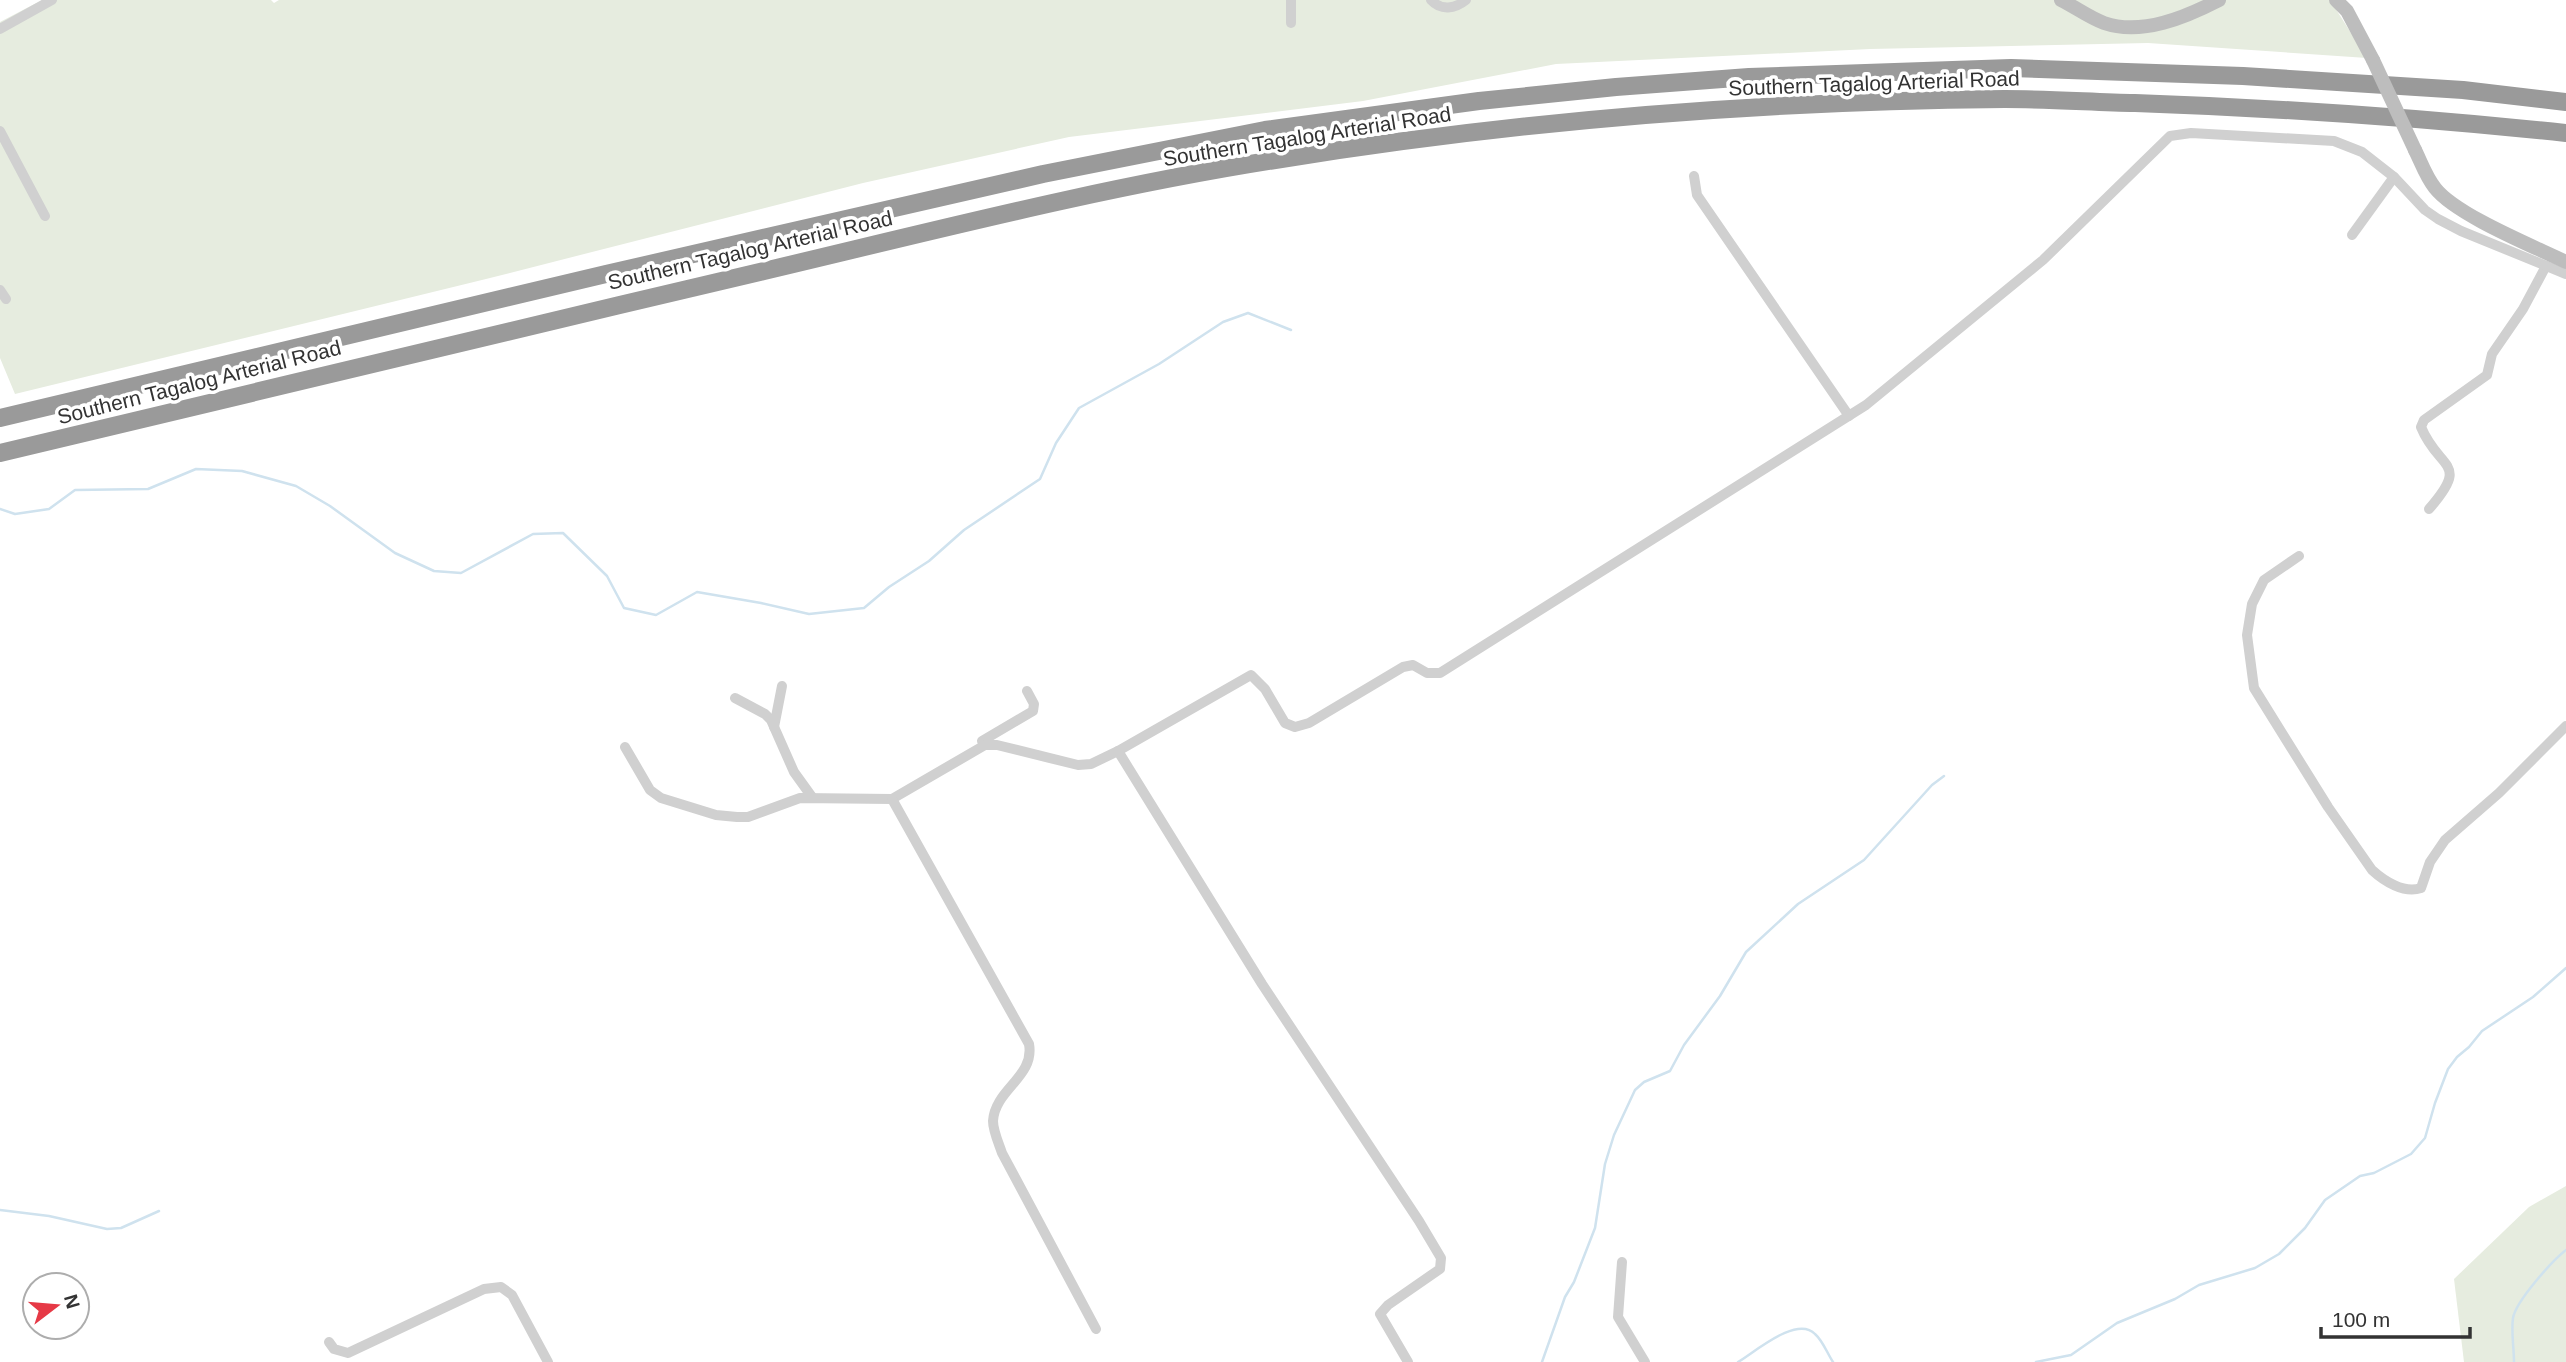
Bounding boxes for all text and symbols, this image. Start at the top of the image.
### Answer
street label: Southern Tagalog Arterial Road [1728,66,2020,100]
street label: Southern Tagalog Arterial Road [1161,102,1453,170]
street label: Southern Tagalog Arterial Road [605,206,895,294]
street label: Southern Tagalog Arterial Road [55,336,343,428]
north arrow [21,1271,91,1341]
text: N [60,1292,84,1311]
scale bar [2321,1296,2470,1340]
text: 100 m [2332,1308,2390,1331]

